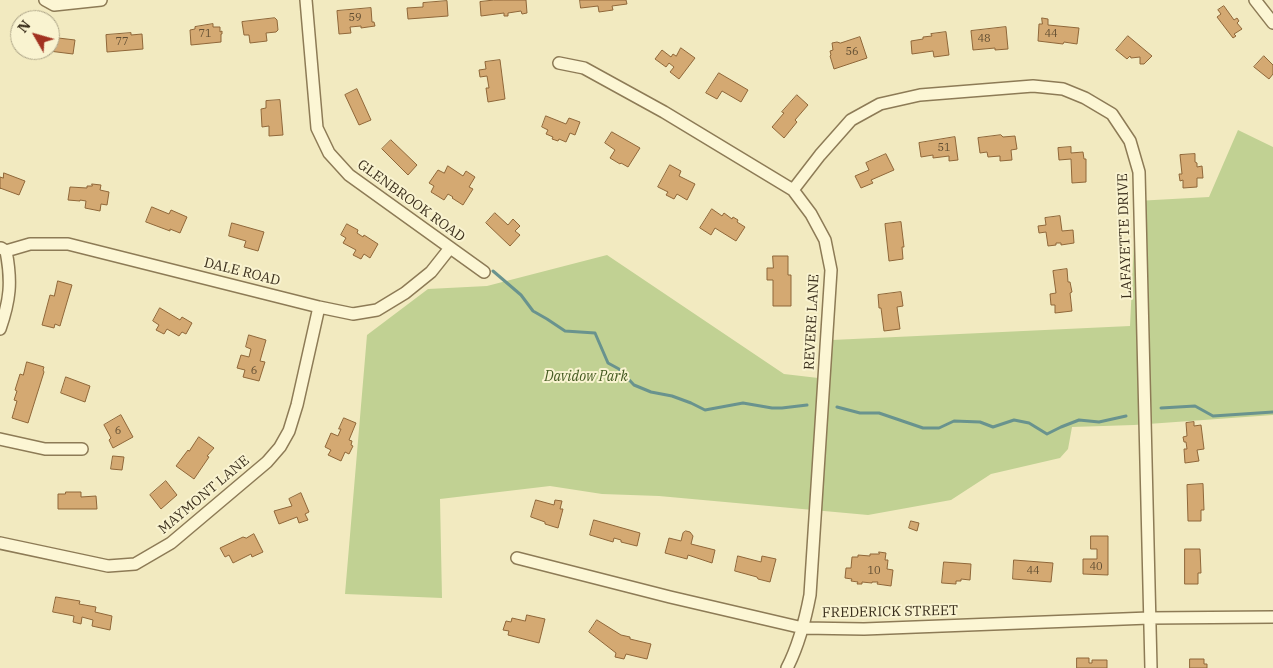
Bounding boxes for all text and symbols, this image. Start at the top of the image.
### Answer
north arrow [10,10,60,60]
house number: 59 [348,11,362,25]
text: N [13,16,34,36]
house number: 71 [198,27,212,41]
house number: 44 [1044,27,1058,41]
house number: 48 [977,32,991,46]
house number: 77 [115,35,129,49]
house number: 56 [845,45,859,59]
house number: 51 [937,141,951,155]
street label: GLENBROOK ROAD [354,156,468,246]
street label: LAFAYETTE DRIVE [1114,173,1136,299]
street label: DALE ROAD [202,254,282,290]
street label: REVERE LANE [801,274,823,370]
house number: 6 [251,364,257,378]
park label: Davidow Park [544,369,628,385]
house number: 6 [115,424,121,438]
street label: MAYMONT LANE [155,452,253,538]
house number: 40 [1089,560,1103,574]
house number: 10 [867,564,881,578]
house number: 44 [1026,564,1040,578]
street label: FREDERICK STREET [822,602,958,622]

